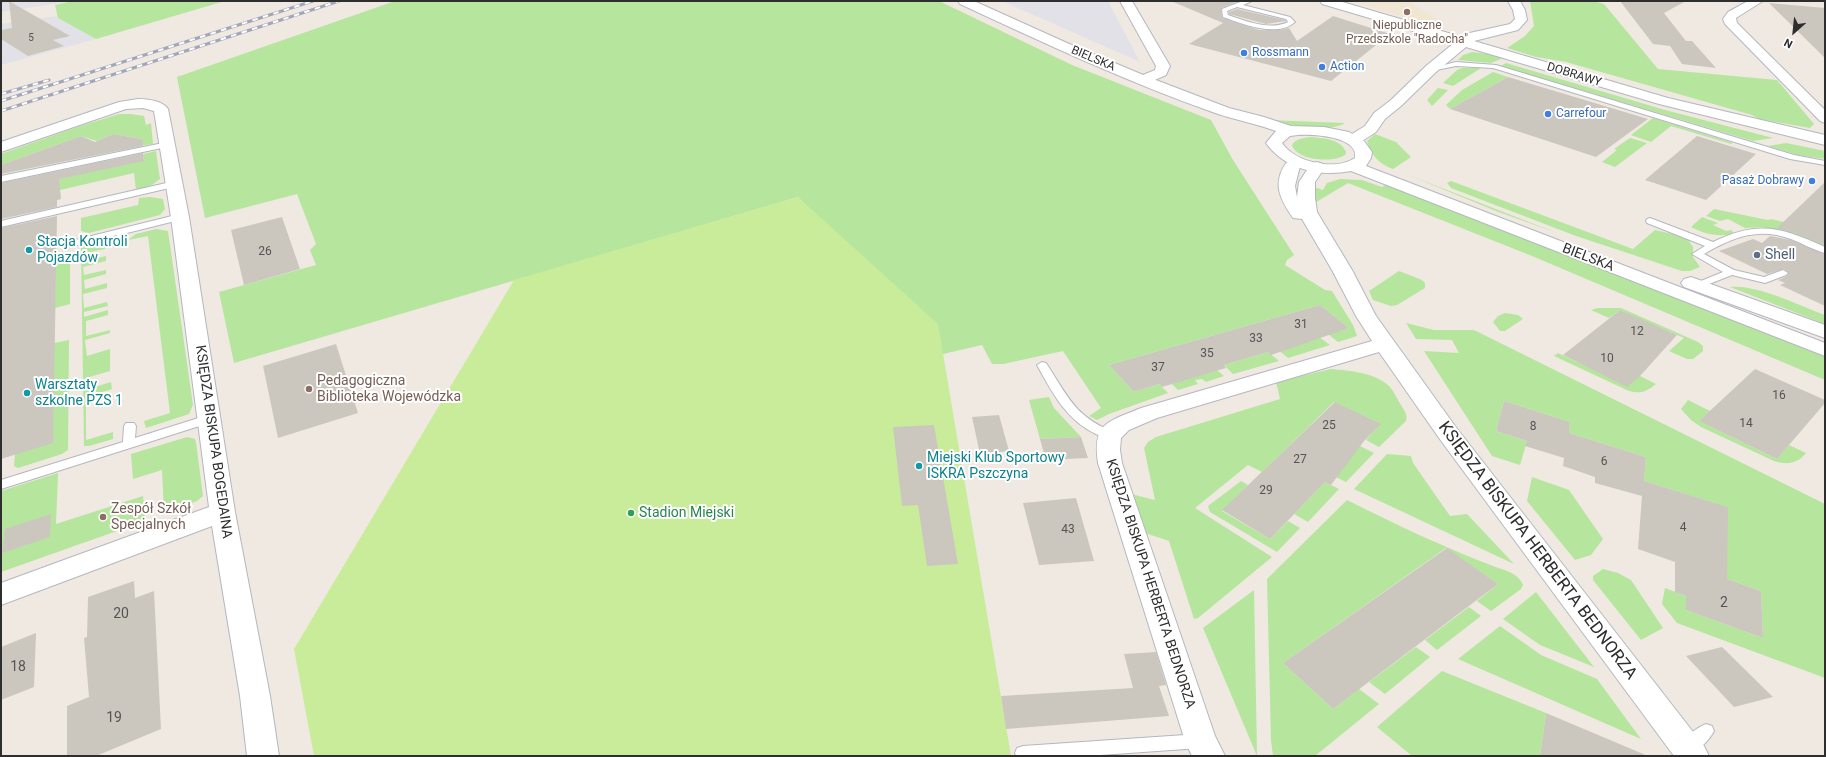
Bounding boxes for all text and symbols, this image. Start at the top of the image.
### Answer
marker: Niepubliczne Przedszkole "Radocha" [1402,7,1412,17]
north arrow [1774,12,1814,52]
place label: Niepubliczne Przedszkole "Radocha" [1346,19,1468,47]
house number: 5 [28,32,34,44]
text: N [1782,36,1795,51]
street label: BIELSKA [1069,43,1117,75]
place label: Rossmann [1252,46,1309,60]
marker: Rossmann [1239,48,1249,58]
place label: Action [1330,60,1364,74]
street label: DOBRAWY [1545,60,1603,90]
marker: Action [1317,62,1327,72]
place label: Carrefour [1556,107,1606,121]
marker: Carrefour [1543,109,1553,119]
place label: Pasaż Dobrawy [1722,174,1804,188]
marker: Pasaż Dobrawy [1807,176,1817,186]
place label: Stacja Kontroli Pojazdów [37,234,128,266]
street label: BIELSKA [1560,240,1616,276]
marker: Stacja Kontroli Pojazdów [24,245,34,255]
house number: 26 [258,245,272,259]
place label: Shell [1765,247,1795,263]
marker: Shell [1752,250,1762,260]
house number: 31 [1294,318,1308,332]
house number: 12 [1630,325,1644,339]
house number: 33 [1249,332,1263,346]
street label: KSIĘDZA BISKUPA BOGEDAINA [191,344,235,540]
house number: 35 [1200,347,1214,361]
house number: 10 [1600,352,1614,366]
house number: 37 [1151,361,1165,375]
place label: Pedagogiczna Biblioteka Wojewódzka [317,373,461,406]
place label: Warsztaty szkolne PZS 1 [35,377,123,410]
marker: Pedagogiczna Biblioteka Wojewódzka [304,384,314,394]
marker: Warsztaty szkolne PZS 1 [22,388,32,398]
house number: 16 [1772,389,1786,403]
house number: 14 [1739,417,1753,431]
street label: KSIĘDZA BISKUPA HERBERTA BEDNORZA [1433,418,1641,684]
house number: 25 [1322,419,1336,433]
house number: 8 [1530,420,1536,434]
place label: Miejski Klub Sportowy ISKRA Pszczyna [927,450,1065,482]
house number: 27 [1293,453,1307,467]
house number: 6 [1601,455,1607,469]
street label: KSIĘDZA BISKUPA HERBERTA BEDNORZA [1102,457,1198,711]
marker: Miejski Klub Sportowy ISKRA Pszczyna [914,461,924,471]
house number: 29 [1259,484,1273,498]
place label: Zespół Szkół Specjalnych [111,501,191,534]
place label: Stadion Miejski [639,505,734,521]
marker: Stadion Miejski [626,508,636,518]
marker: Zespół Szkół Specjalnych [98,512,108,522]
house number: 4 [1680,521,1686,535]
house number: 43 [1061,523,1075,537]
house number: 2 [1720,595,1728,611]
house number: 20 [113,606,129,622]
house number: 18 [10,659,26,675]
house number: 19 [106,710,122,726]

